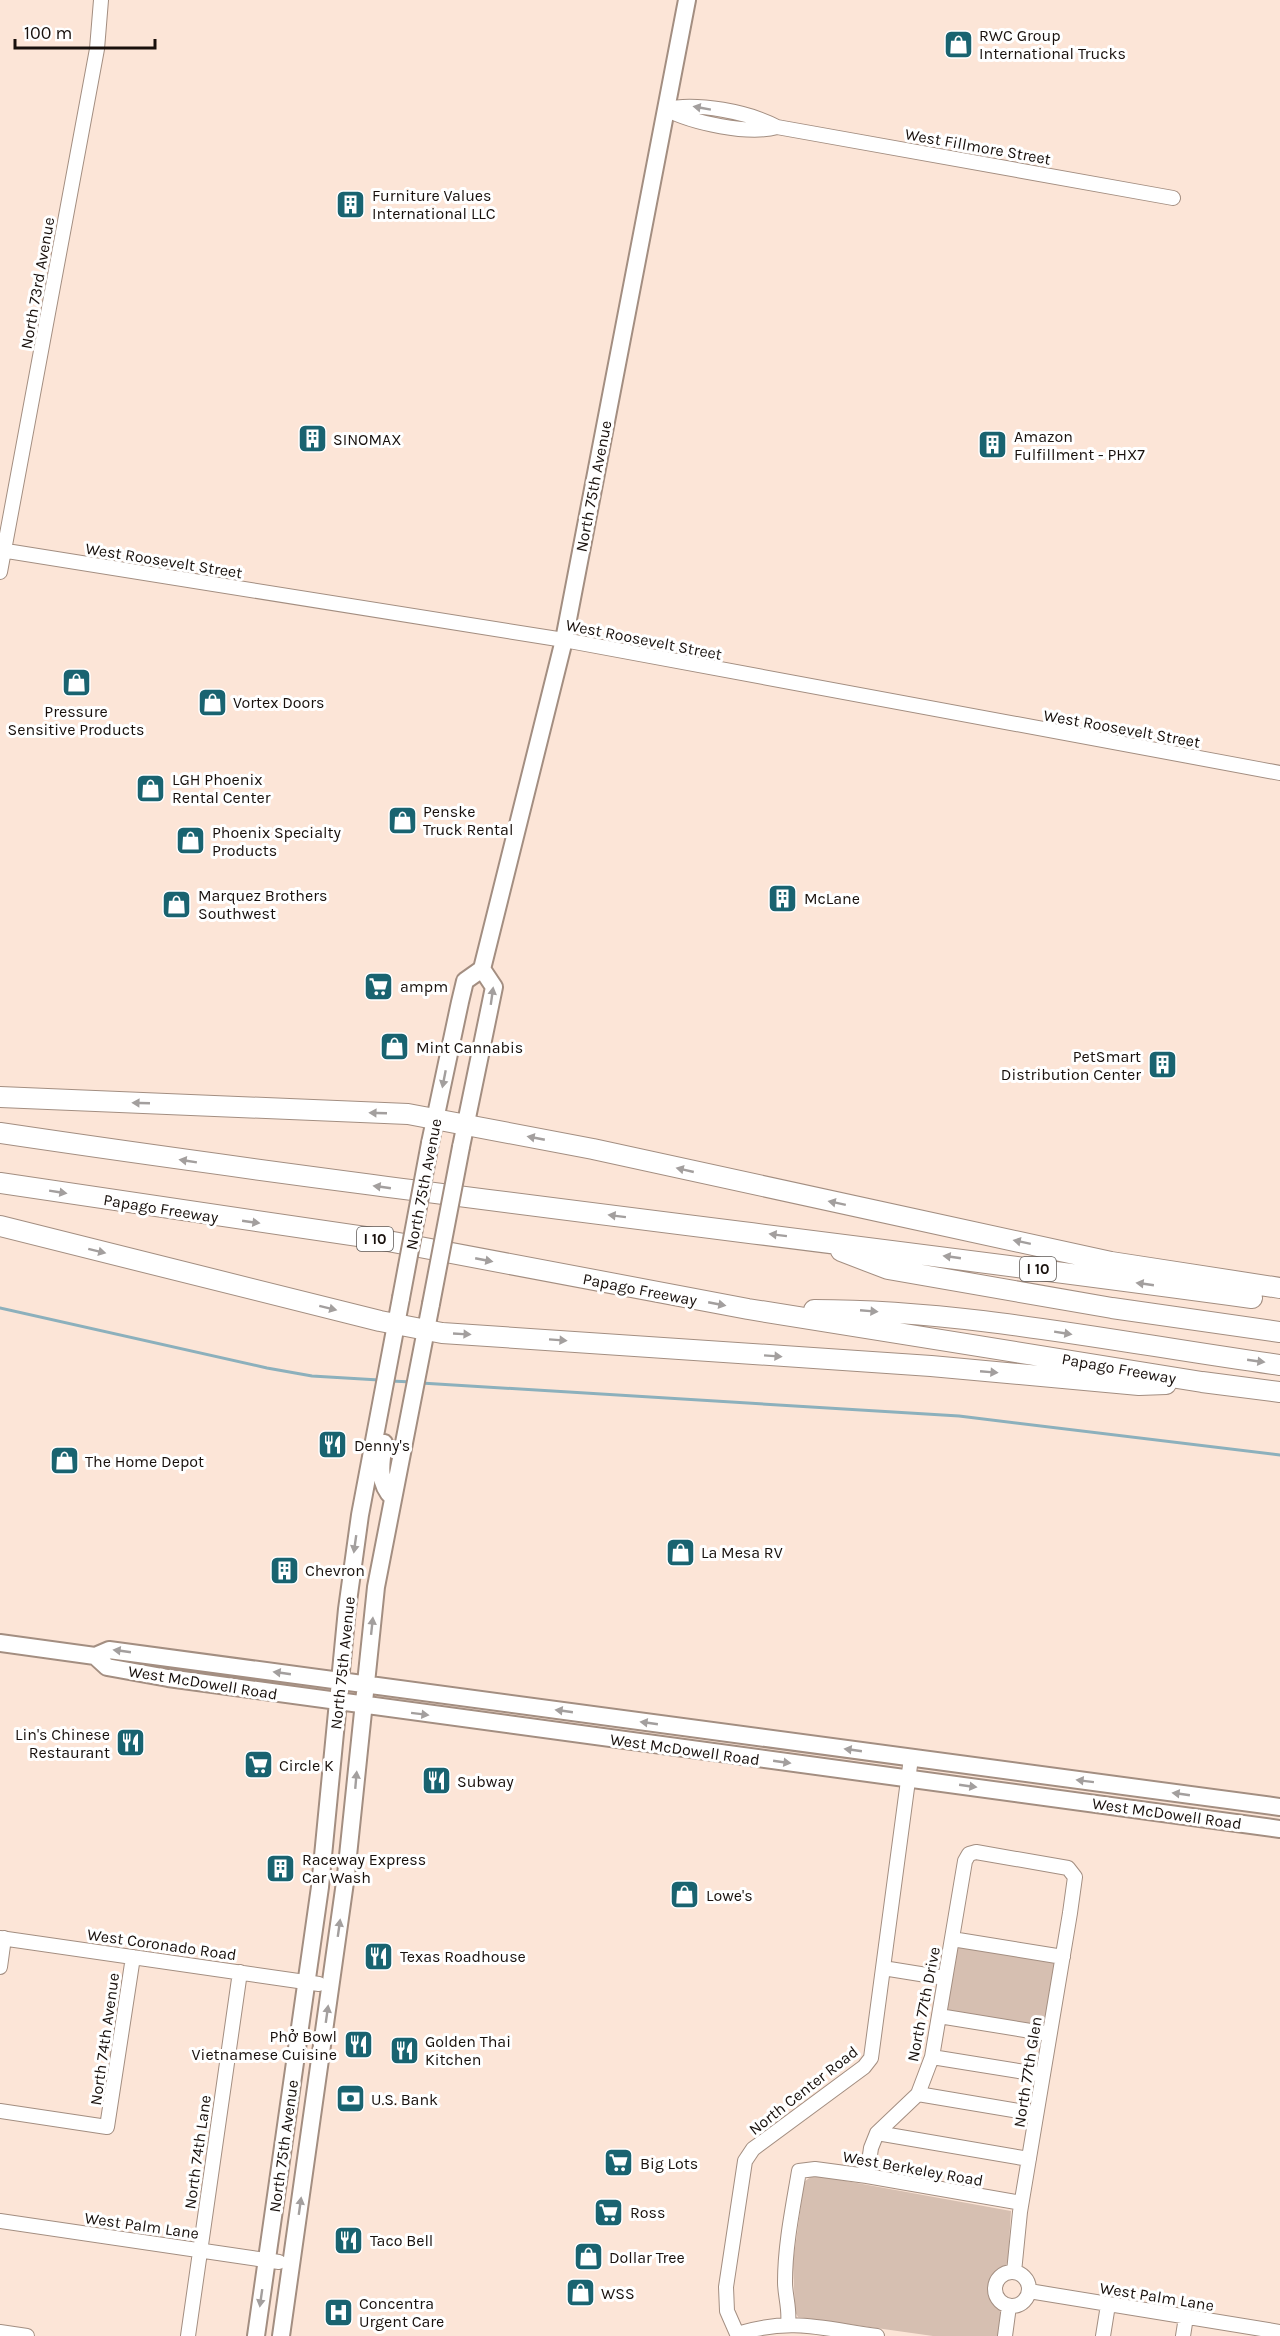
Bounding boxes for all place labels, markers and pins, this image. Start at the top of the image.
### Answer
place label: RWC Group International Trucks [979,26,1126,63]
shop icon: RWC Group International Trucks [942,28,974,60]
place label: Furniture Values International LLC [372,186,496,223]
building icon: Furniture Values International LLC [335,188,367,220]
building icon: SINOMAX [296,423,328,455]
place label: Amazon Fulfillment - PHX7 [1014,427,1145,464]
building icon: Amazon Fulfillment - PHX7 [977,429,1009,461]
place label: SINOMAX [333,430,401,449]
shop icon: Pressure Sensitive Products [60,667,92,699]
shop icon: Vortex Doors [196,686,228,718]
place label: Vortex Doors [233,693,324,712]
place label: Pressure Sensitive Products [8,702,144,739]
place label: LGH Phoenix Rental Center [172,770,271,807]
shop icon: LGH Phoenix Rental Center [135,772,167,804]
place label: Penske Truck Rental [423,802,513,839]
shop icon: Penske Truck Rental [386,804,418,836]
place label: Phoenix Specialty Products [212,823,341,860]
shop icon: Phoenix Specialty Products [175,825,207,857]
building icon: McLane [767,882,799,914]
place label: Marquez Brothers Southwest [198,886,327,923]
shop icon: Marquez Brothers Southwest [161,888,193,920]
place label: McLane [804,889,860,908]
supermarket icon: ampm [363,970,395,1002]
place label: ampm [400,977,448,996]
shop icon: Mint Cannabis [379,1031,411,1063]
place label: Mint Cannabis [416,1038,523,1057]
place label: PetSmart Distribution Center [1001,1047,1141,1084]
building icon: PetSmart Distribution Center [1146,1049,1178,1081]
restaurant icon: Denny's [317,1429,349,1461]
place label: Denny's [354,1436,410,1455]
shop icon: The Home Depot [48,1445,80,1477]
place label: The Home Depot [85,1452,204,1471]
shop icon: La Mesa RV [664,1536,696,1568]
place label: La Mesa RV [701,1543,783,1562]
building icon: Chevron [268,1554,300,1586]
place label: Chevron [305,1561,365,1580]
place label: Lin's Chinese Restaurant [15,1725,110,1762]
restaurant icon: Lin's Chinese Restaurant [115,1727,147,1759]
supermarket icon: Circle K [242,1749,274,1781]
place label: Circle K [279,1756,334,1775]
restaurant icon: Subway [420,1765,452,1797]
place label: Subway [457,1772,514,1791]
place label: Raceway Express Car Wash [302,1850,426,1887]
building icon: Raceway Express Car Wash [265,1852,297,1884]
shop icon: Lowe's [669,1879,701,1911]
place label: Lowe's [706,1886,753,1905]
restaurant icon: Texas Roadhouse [363,1940,395,1972]
place label: Texas Roadhouse [400,1947,526,1966]
place label: Phở Bowl Vietnamese Cuisine [192,2027,337,2064]
restaurant icon: Phở Bowl Vietnamese Cuisine [342,2029,374,2061]
place label: Golden Thai Kitchen [425,2032,511,2069]
restaurant icon: Golden Thai Kitchen [388,2034,420,2066]
bank icon: U.S. Bank [334,2083,366,2115]
place label: U.S. Bank [371,2090,438,2109]
supermarket icon: Big Lots [603,2147,635,2179]
place label: Big Lots [640,2154,698,2173]
supermarket icon: Ross [593,2196,625,2228]
place label: Ross [630,2203,665,2222]
restaurant icon: Taco Bell [333,2224,365,2256]
place label: Taco Bell [370,2231,433,2250]
shop icon: Dollar Tree [572,2241,604,2273]
place label: Dollar Tree [609,2248,685,2267]
shop icon: WSS [564,2277,596,2309]
place label: WSS [601,2284,635,2303]
place label: Concentra Urgent Care [359,2294,444,2331]
hospital icon: Concentra Urgent Care [322,2296,354,2328]

